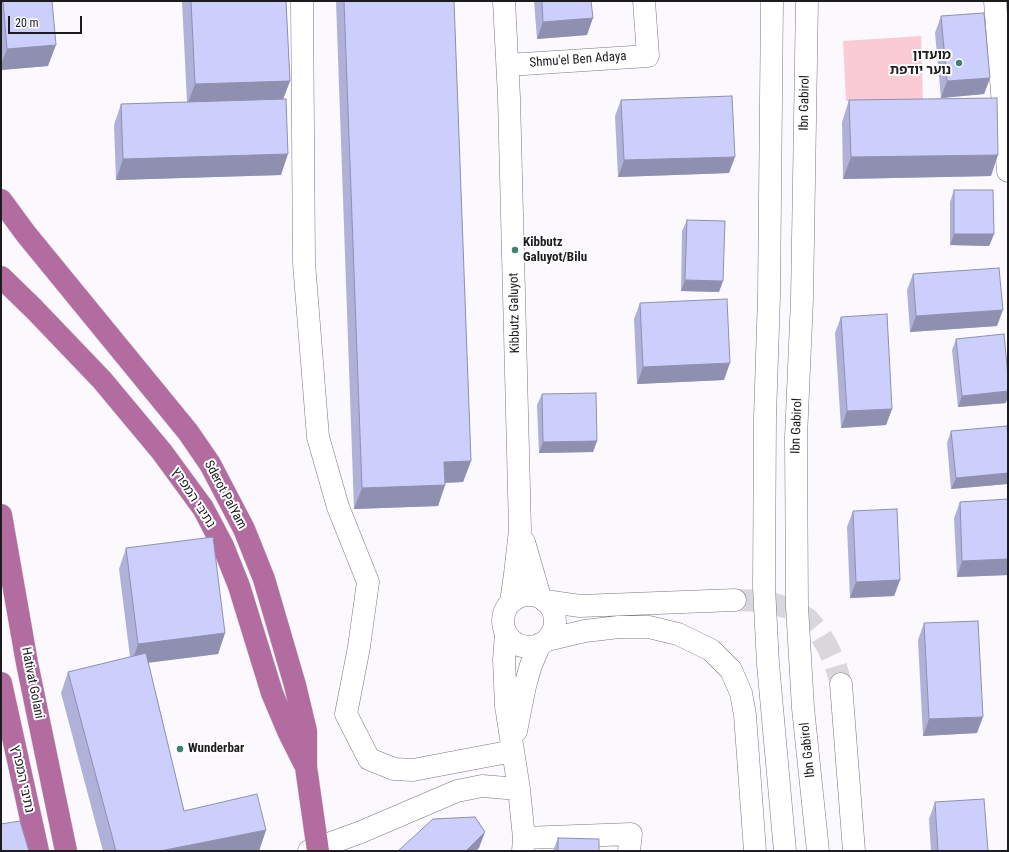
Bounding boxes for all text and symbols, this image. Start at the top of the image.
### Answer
scale bar [10,8,84,34]
text: 20 m [15,16,39,30]
place label: מועדון נוער יודפת [890,48,951,79]
street label: Shmu'el Ben Adaya [529,49,627,71]
marker: מועדון נוער יודפת [954,58,964,68]
street label: Ibn Gabirol [797,75,813,131]
place label: Kibbutz Galuyot/Bilu [523,235,587,266]
marker: Kibbutz Galuyot/Bilu [510,245,520,255]
street label: Kibbutz Galuyot [506,273,524,353]
street label: Ibn Gabirol [788,398,806,454]
street label: Sderot PalYam [200,458,250,532]
street label: נתיבי המפרץ [168,465,218,531]
street label: Hativat Golani [17,646,47,720]
street label: Ibn Gabirol [797,722,819,778]
place label: Wunderbar [188,741,244,757]
street label: נתיבי המפרץ [7,744,37,814]
marker: Wunderbar [175,744,185,754]

